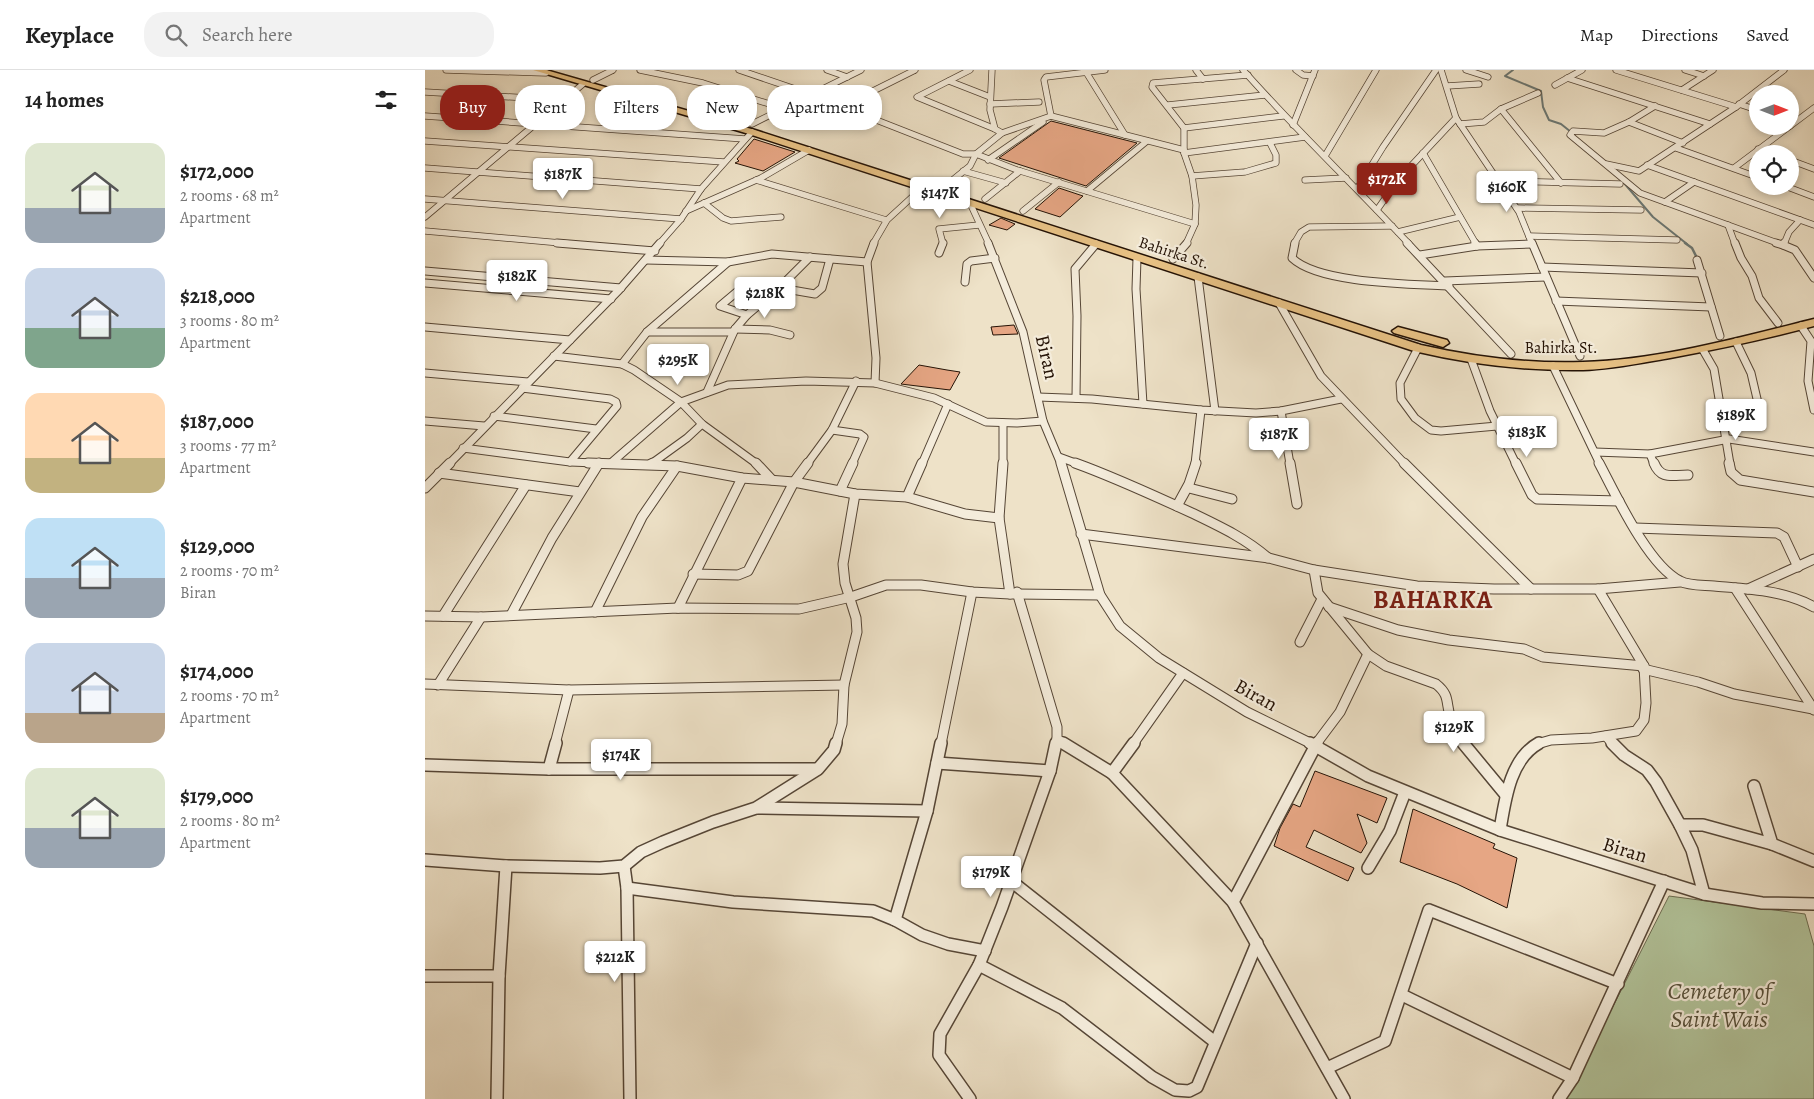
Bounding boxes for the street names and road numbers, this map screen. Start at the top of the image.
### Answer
street label: Bahirka St. [1136,231,1212,275]
street label: Biran [1029,332,1065,382]
street label: Bahirka St. [1524,337,1598,359]
street label: Biran [1230,672,1282,718]
street label: Biran [1599,830,1651,870]

